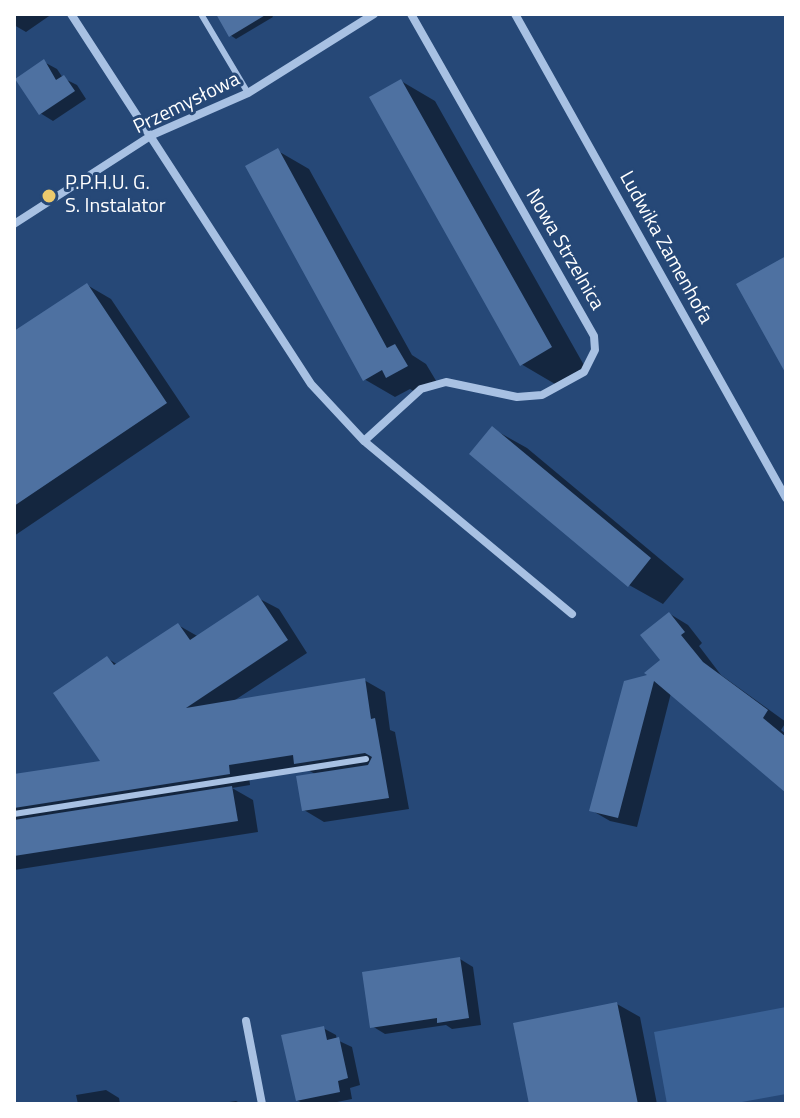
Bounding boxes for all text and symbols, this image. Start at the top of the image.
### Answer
street label: Przemysłowa [130,68,244,140]
street label: Ludwika Zamenhofa [613,168,717,328]
place label: P.P.H.U. G. S. Instalator [65,172,166,219]
street label: Nowa Strzelnica [520,185,608,315]
marker: P.P.H.U. G. S. Instalator [40,187,58,205]

